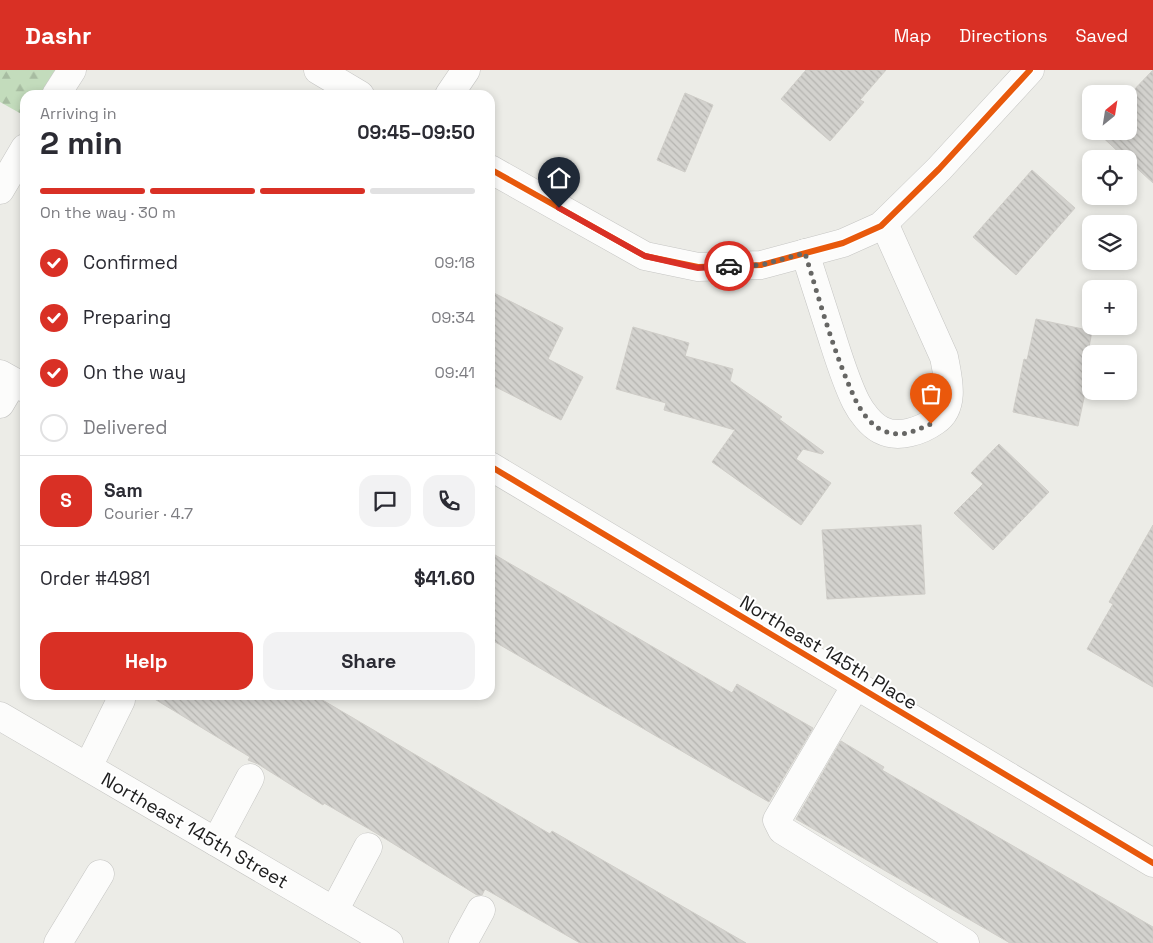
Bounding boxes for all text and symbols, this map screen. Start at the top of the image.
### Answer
text: Dashr [25,20,92,51]
text: Map [894,24,931,47]
text: Directions [959,24,1048,47]
text: Saved [1076,24,1128,47]
north arrow [1082,85,1138,140]
map controls [1082,85,1137,400]
text: Arriving in [40,103,117,124]
text: 09:45–09:50 [357,120,475,145]
text: 2 min [40,123,123,163]
button: locate [1082,150,1137,205]
pin [538,157,580,208]
icon: home [545,164,573,192]
text: On the way · 30 m [40,202,176,223]
button: layers [1082,215,1137,270]
courier [704,241,754,291]
icon: check [40,249,68,277]
text: Confirmed [83,250,178,275]
text: 09:18 [434,252,475,273]
icon: car [715,252,743,280]
button: + [1082,280,1137,335]
icon: check [40,304,68,332]
text: Preparing [83,305,171,330]
text: 09:34 [431,307,475,328]
button: − [1082,345,1137,400]
icon: check [40,359,68,387]
text: On the way [83,360,186,385]
text: 09:41 [435,362,475,383]
pin [910,373,952,424]
icon: bag [917,380,945,408]
text: Delivered [83,415,168,440]
button: chat [359,475,411,527]
button: phone [423,475,475,527]
text: Sam [104,478,143,503]
text: S [60,488,72,513]
text: Courier · 4.7 [104,503,193,524]
text: Order #4981 [40,566,150,591]
text: $41.60 [414,566,475,591]
street label: Northeast 145th Place [735,589,922,715]
button: Help [40,632,253,690]
button: Share [263,632,475,690]
street label: Northeast 145th Street [97,767,293,894]

